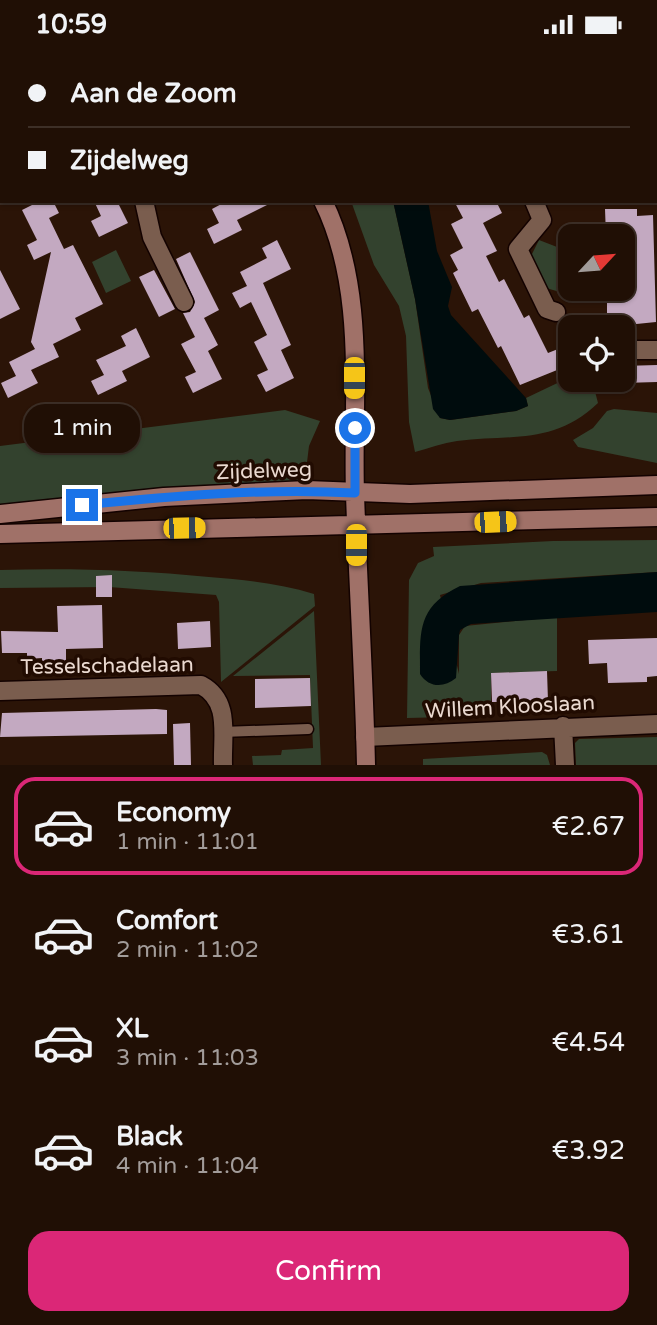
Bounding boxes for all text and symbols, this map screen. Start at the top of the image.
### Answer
text: 10:59 [35,9,107,40]
text: Aan de Zoom [70,78,237,109]
text: Zijdelweg [70,145,189,176]
north arrow [558,224,635,301]
map controls [558,224,635,392]
button: locate [558,315,635,392]
car [344,357,365,399]
callout: 1 min [24,403,140,453]
route start [339,412,371,444]
text: 1 min [51,414,113,442]
street label: Zijdelweg [216,457,312,485]
route end [66,489,98,521]
car [474,511,517,533]
car [163,517,206,539]
car [346,524,367,566]
street label: Tesselschadelaan [20,652,194,680]
street label: Willem Klooslaan [425,690,595,724]
icon: car [32,795,95,858]
text: Economy [116,797,231,828]
text: €2.67 [552,811,625,842]
text: 1 min · 11:01 [116,828,259,856]
icon: car [32,903,95,966]
text: Comfort [116,905,218,936]
text: €3.61 [552,919,625,950]
text: 2 min · 11:02 [116,936,259,964]
icon: car [32,1011,95,1074]
text: XL [116,1013,148,1044]
text: €4.54 [552,1027,625,1058]
text: 3 min · 11:03 [116,1044,259,1072]
icon: car [32,1119,95,1182]
text: Black [116,1121,183,1152]
text: €3.92 [552,1135,625,1166]
text: 4 min · 11:04 [116,1152,259,1180]
button: Confirm [28,1231,629,1311]

